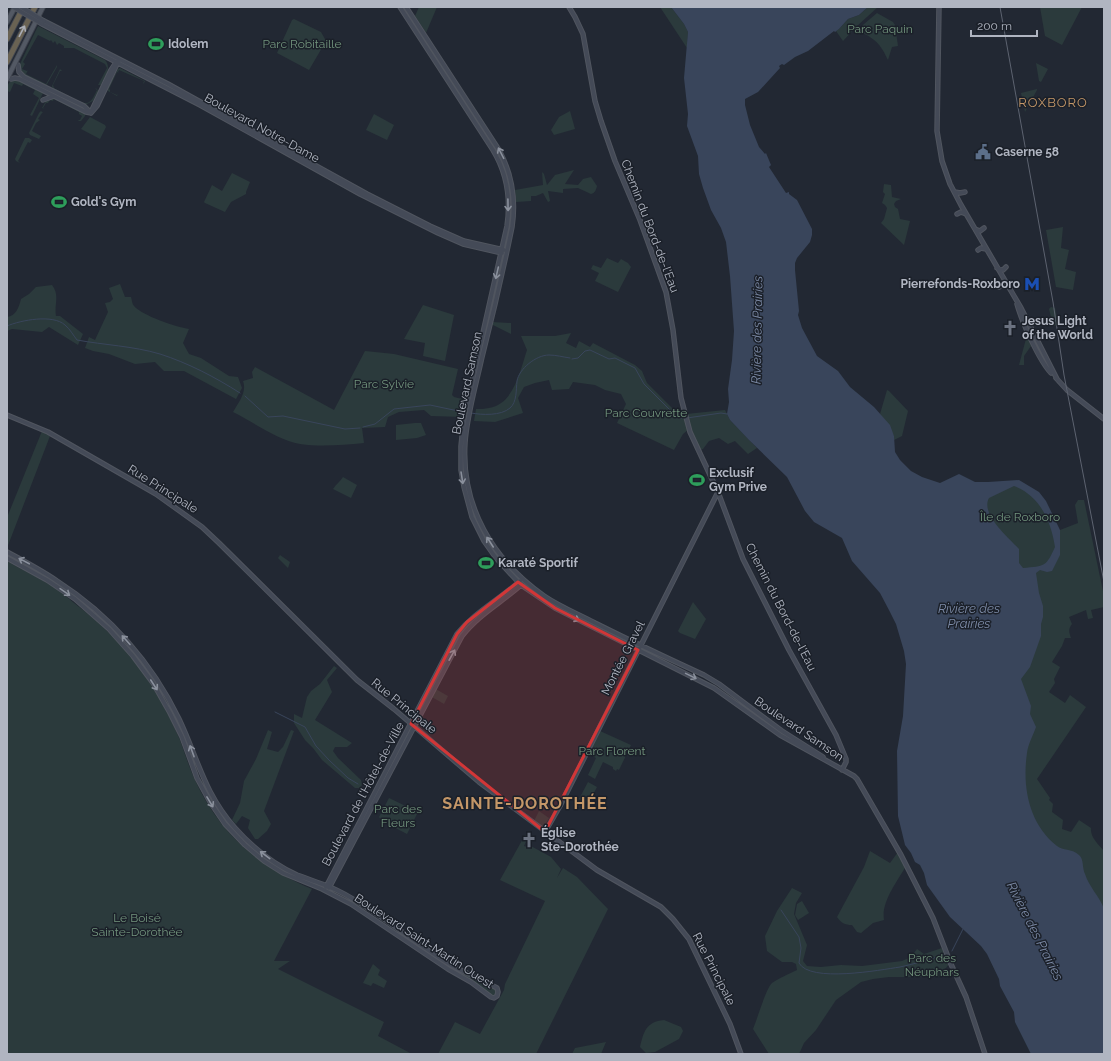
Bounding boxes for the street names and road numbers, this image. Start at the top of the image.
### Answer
street label: Boulevard Notre-Dame [202,91,322,165]
street label: Chemin du Bord-de-l'Eau [618,158,682,294]
street label: Boulevard Samson [449,330,485,436]
street label: Rue Principale [125,462,201,516]
street label: Chemin du Bord-de-l'Eau [743,541,819,673]
street label: Montée Gravel [598,618,648,697]
street label: Rue Principale [369,675,439,737]
street label: Boulevard Samson [752,694,846,764]
street label: Boulevard de l'Hôtel-de-Ville [319,720,407,868]
street label: Boulevard Saint-Martin Ouest [352,891,496,991]
street label: Rue Principale [690,930,738,1008]

